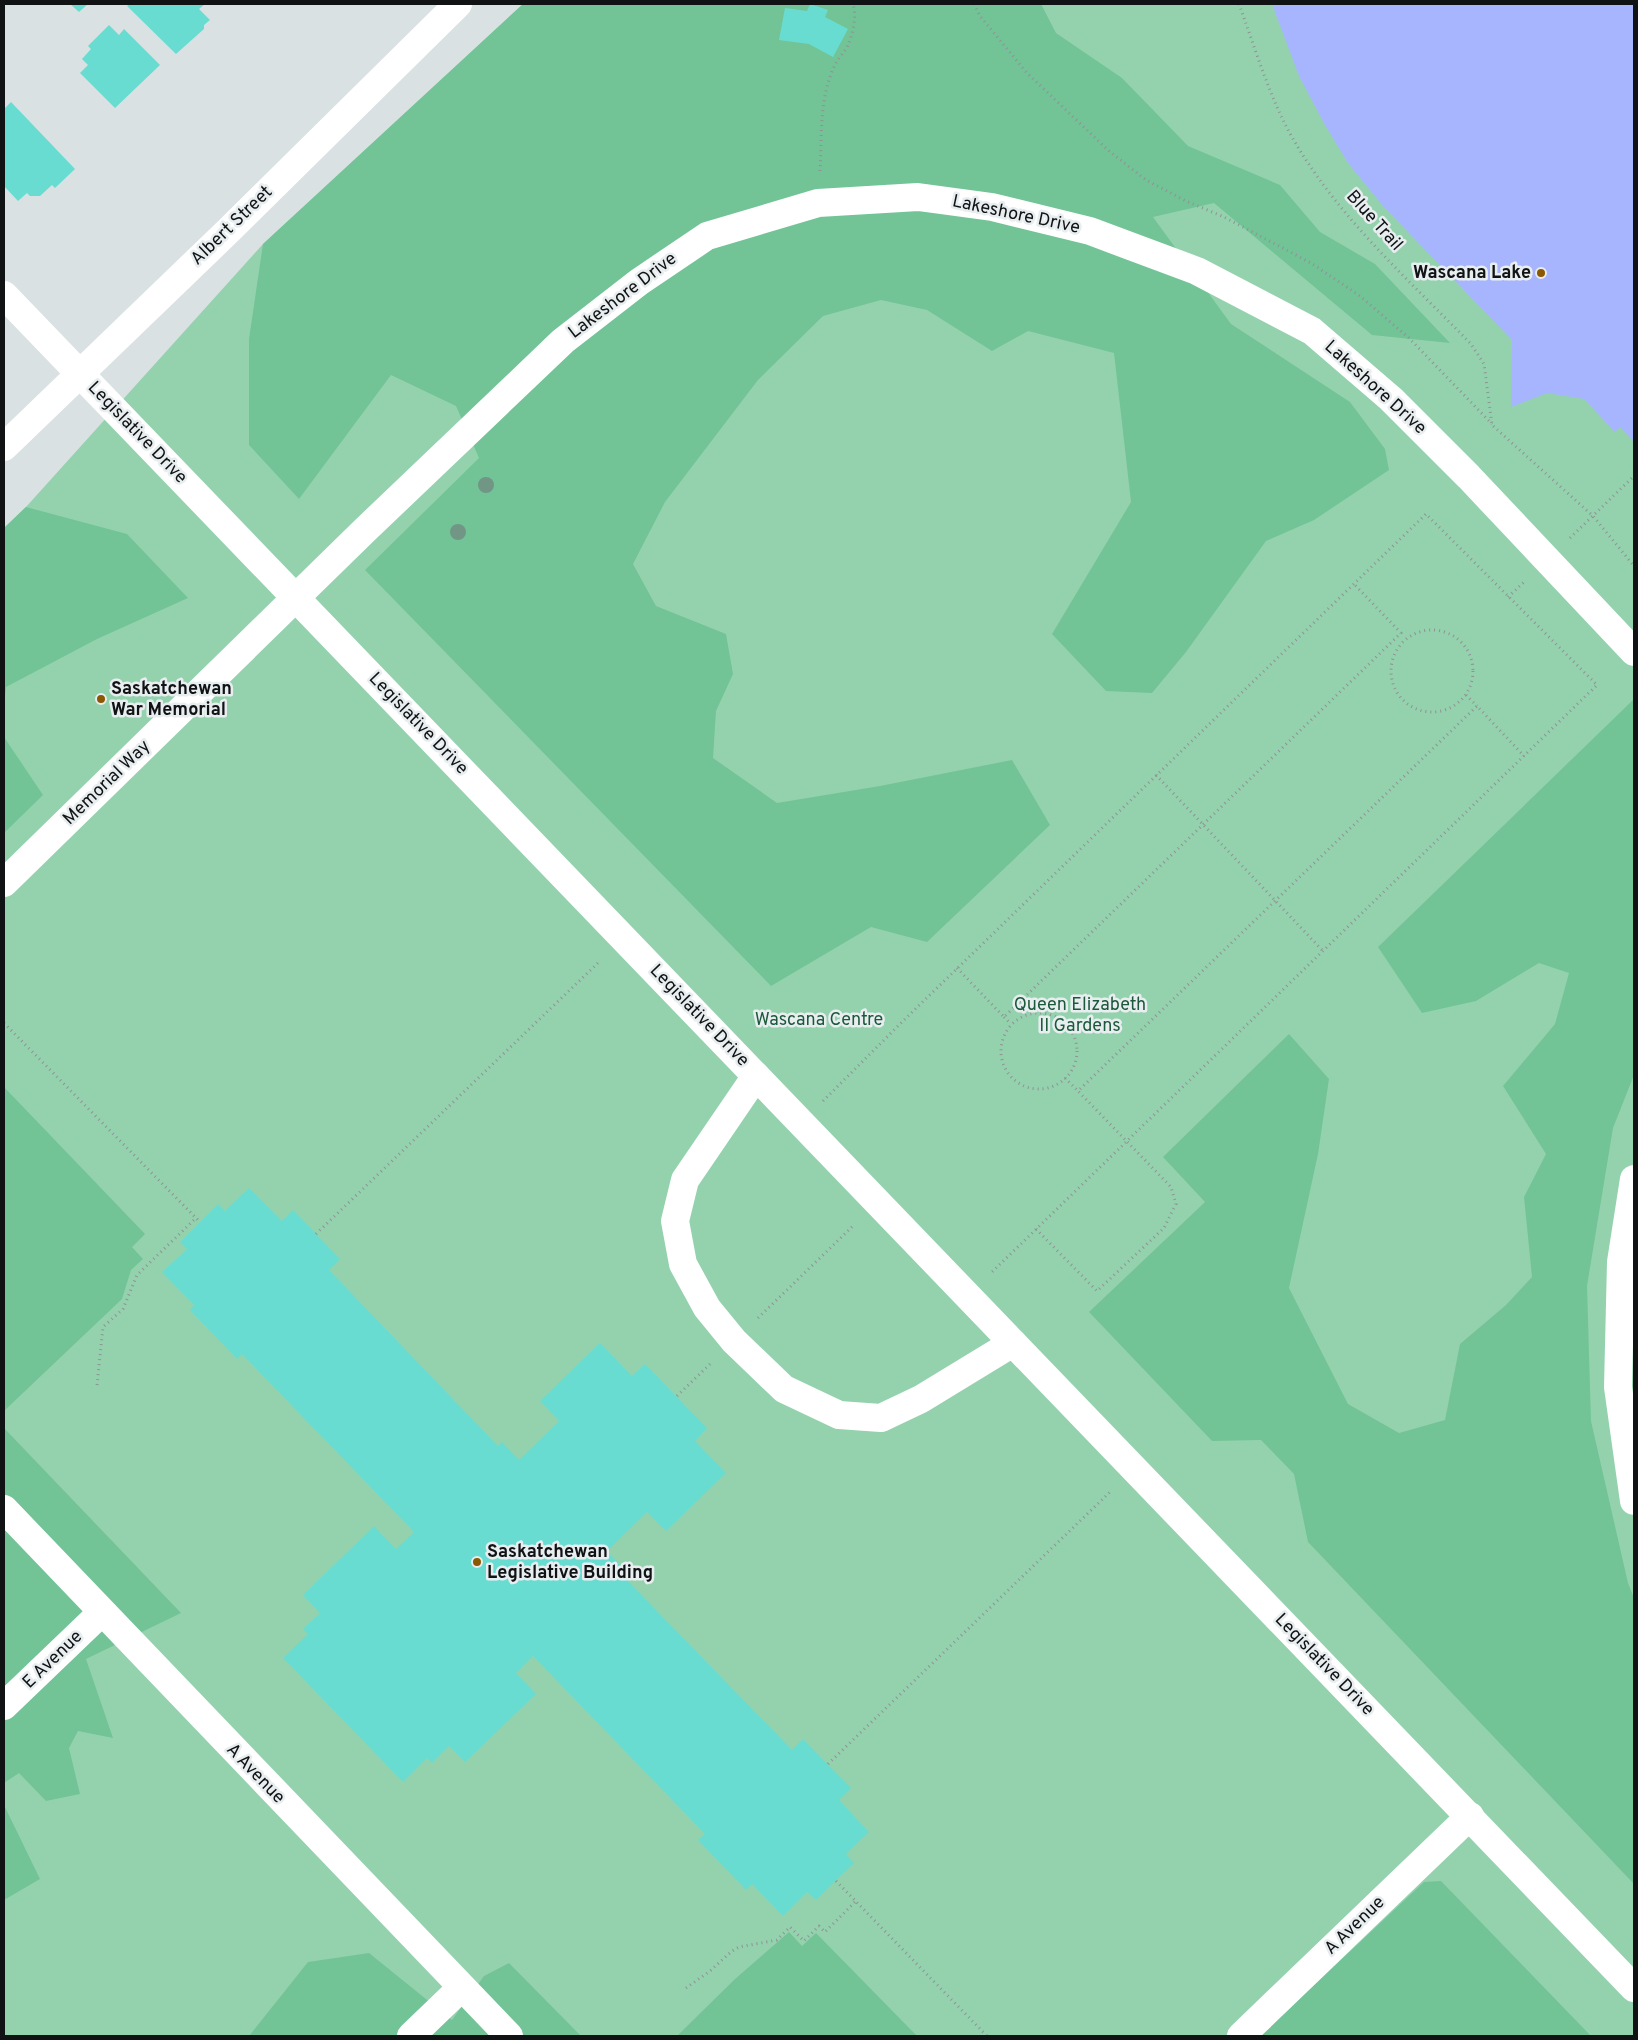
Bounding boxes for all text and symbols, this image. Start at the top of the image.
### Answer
street label: Albert Street [186,181,278,271]
street label: Blue Trail [1341,186,1407,256]
street label: Lakeshore Drive [950,190,1082,240]
street label: Lakeshore Drive [564,248,682,344]
place label: Wascana Lake [1413,262,1531,285]
marker: Wascana Lake [1535,267,1547,279]
street label: Lakeshore Drive [1319,336,1431,440]
street label: Legislative Drive [82,377,192,489]
street label: Legislative Drive [363,668,473,780]
place label: Saskatchewan War Memorial [111,678,232,722]
marker: Saskatchewan War Memorial [95,693,107,705]
street label: Memorial Way [58,735,156,831]
street label: Legislative Drive [644,960,754,1072]
park label: Queen Elizabeth II Gardens [1014,994,1146,1038]
park label: Wascana Centre [755,1009,883,1032]
place label: Saskatchewan Legislative Building [487,1541,653,1585]
marker: Saskatchewan Legislative Building [471,1556,483,1568]
street label: Legislative Drive [1269,1609,1379,1721]
street label: E Avenue [18,1626,88,1694]
street label: A Avenue [221,1739,289,1809]
street label: A Avenue [1320,1892,1390,1960]

